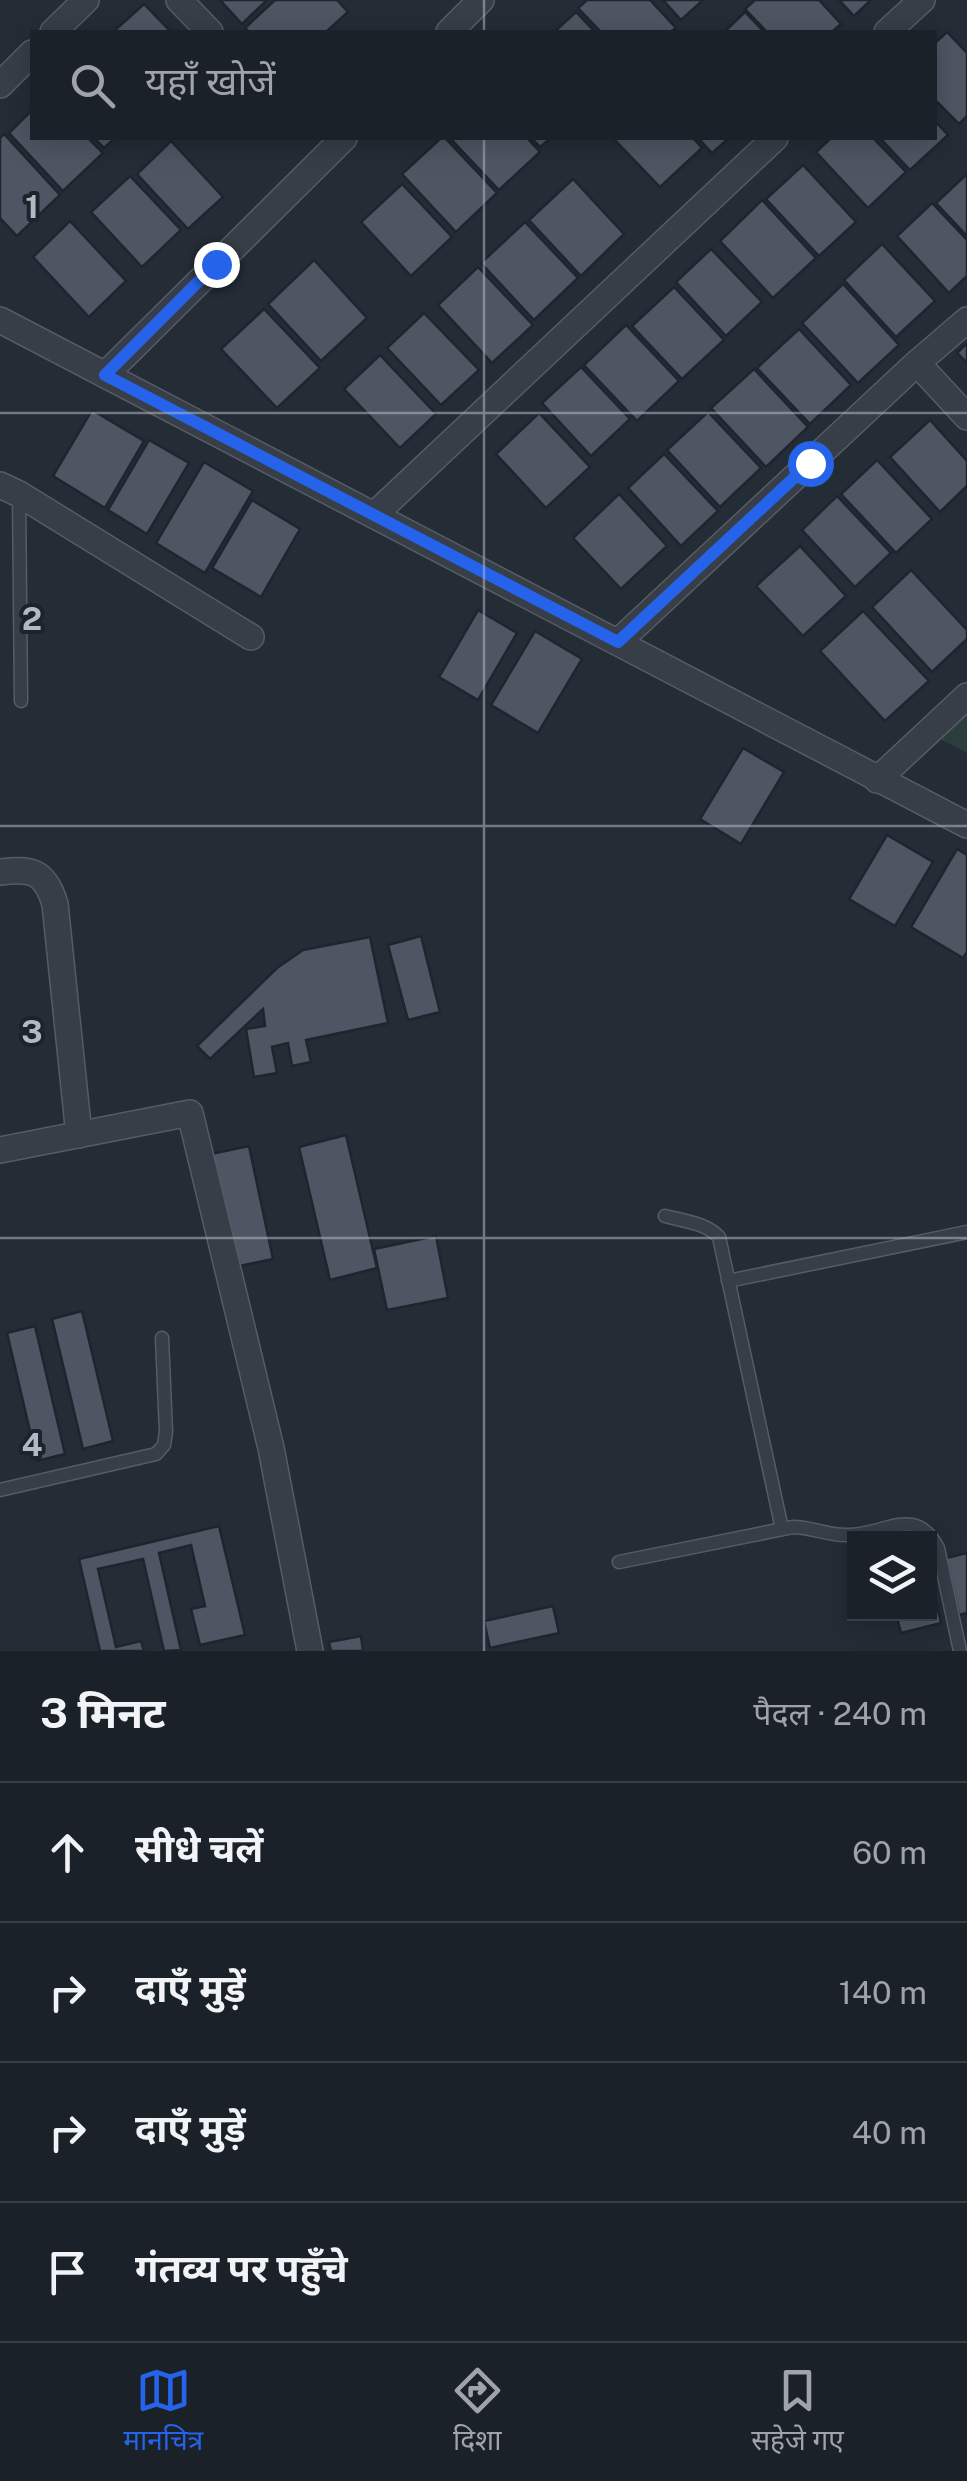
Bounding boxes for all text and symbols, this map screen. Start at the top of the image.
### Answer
search box [30,30,937,140]
icon: search [65,58,120,113]
text: यहाँ खोजें [145,59,275,104]
text: 1 [25,188,39,225]
route end [194,242,240,288]
route start [788,441,834,487]
text: 2 [22,600,42,637]
text: 3 [21,1013,43,1050]
text: 4 [22,1426,43,1463]
map controls [847,1531,937,1621]
button: layers [847,1531,937,1621]
text: 3 मिनट [40,1688,166,1737]
text: पैदल · 240 m [753,1695,927,1732]
icon: ahead [40,1825,95,1880]
text: सीधे चलें [135,1826,263,1871]
text: 60 m [852,1834,927,1871]
icon: right [40,1965,95,2020]
text: दाएँ मुड़ें [135,1966,246,2011]
text: 140 m [839,1974,927,2011]
icon: right [40,2105,95,2160]
text: दाएँ मुड़ें [135,2106,246,2151]
text: 40 m [852,2114,927,2151]
icon: arrive [40,2245,95,2300]
text: गंतव्य पर पहुँचे [135,2246,348,2291]
tab: मानचित्र [123,2363,203,2461]
tab: दिशा [450,2363,505,2461]
tab: सहेजे गए [751,2363,844,2461]

